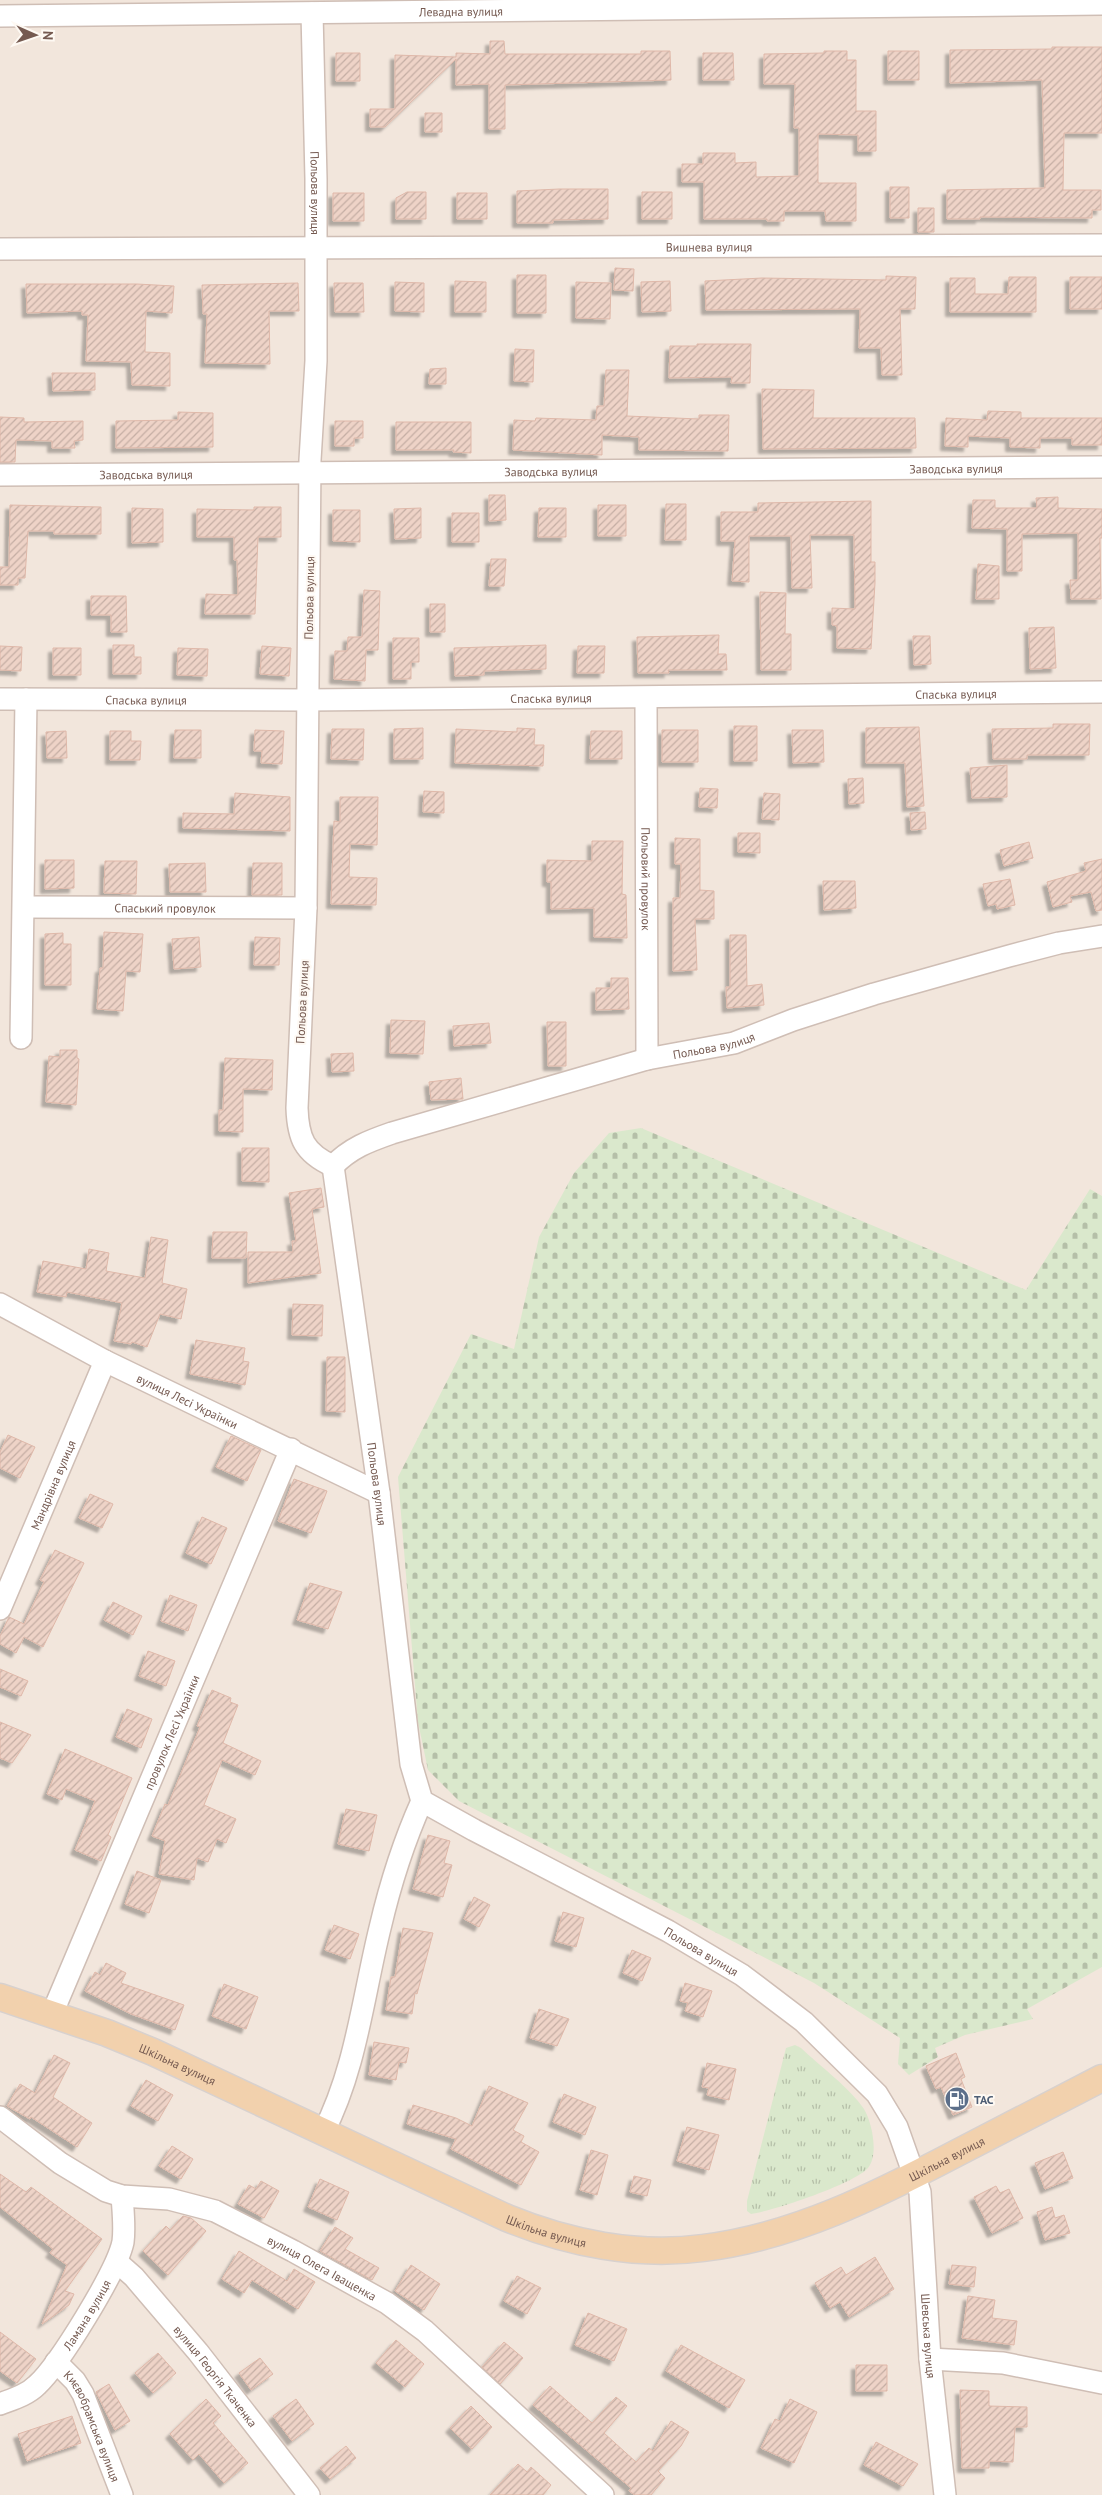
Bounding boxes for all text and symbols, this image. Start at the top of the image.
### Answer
street label: Левадна вулиця [418,3,503,19]
north arrow [10,10,60,60]
text: N [39,31,57,40]
street label: Польова вулиця [308,151,324,235]
street label: Вишнева вулиця [666,239,752,254]
street label: Заводська вулиця [909,460,1003,476]
street label: Заводська вулиця [504,463,598,479]
street label: Заводська вулиця [99,466,193,482]
street label: Польова вулиця [301,556,317,640]
street label: Спаська вулиця [915,686,997,701]
street label: Спаська вулиця [510,690,592,705]
street label: Спаська вулиця [105,692,187,707]
street label: Польовий провулок [639,827,654,931]
street label: Спаський провулок [114,900,216,915]
street label: Польова вулиця [292,960,312,1044]
street label: Польова вулиця [671,1028,757,1062]
street label: вулиця Лесі Українки [134,1370,241,1432]
street label: Мандрівна вулиця [27,1437,78,1532]
street label: Польова вулиця [364,1441,390,1526]
street label: провулок Лесі Українки [140,1672,202,1792]
street label: Польова вулиця [662,1923,741,1979]
street label: Шкільна вулиця [137,2040,219,2088]
fuel station icon: ТАС [944,2086,970,2112]
place label: ТАС [974,2092,994,2107]
street label: Шкільна вулиця [906,2133,987,2184]
street label: Шкільна вулиця [504,2211,588,2250]
street label: вулиця Олега Іващенка [265,2232,379,2303]
street label: Ламана вулиця [59,2277,113,2354]
street label: Шевська вулиця [919,2293,940,2379]
street label: вулиця Георгія Ткаченка [171,2322,261,2430]
street label: Києвобрамська вулиця [61,2367,124,2484]

